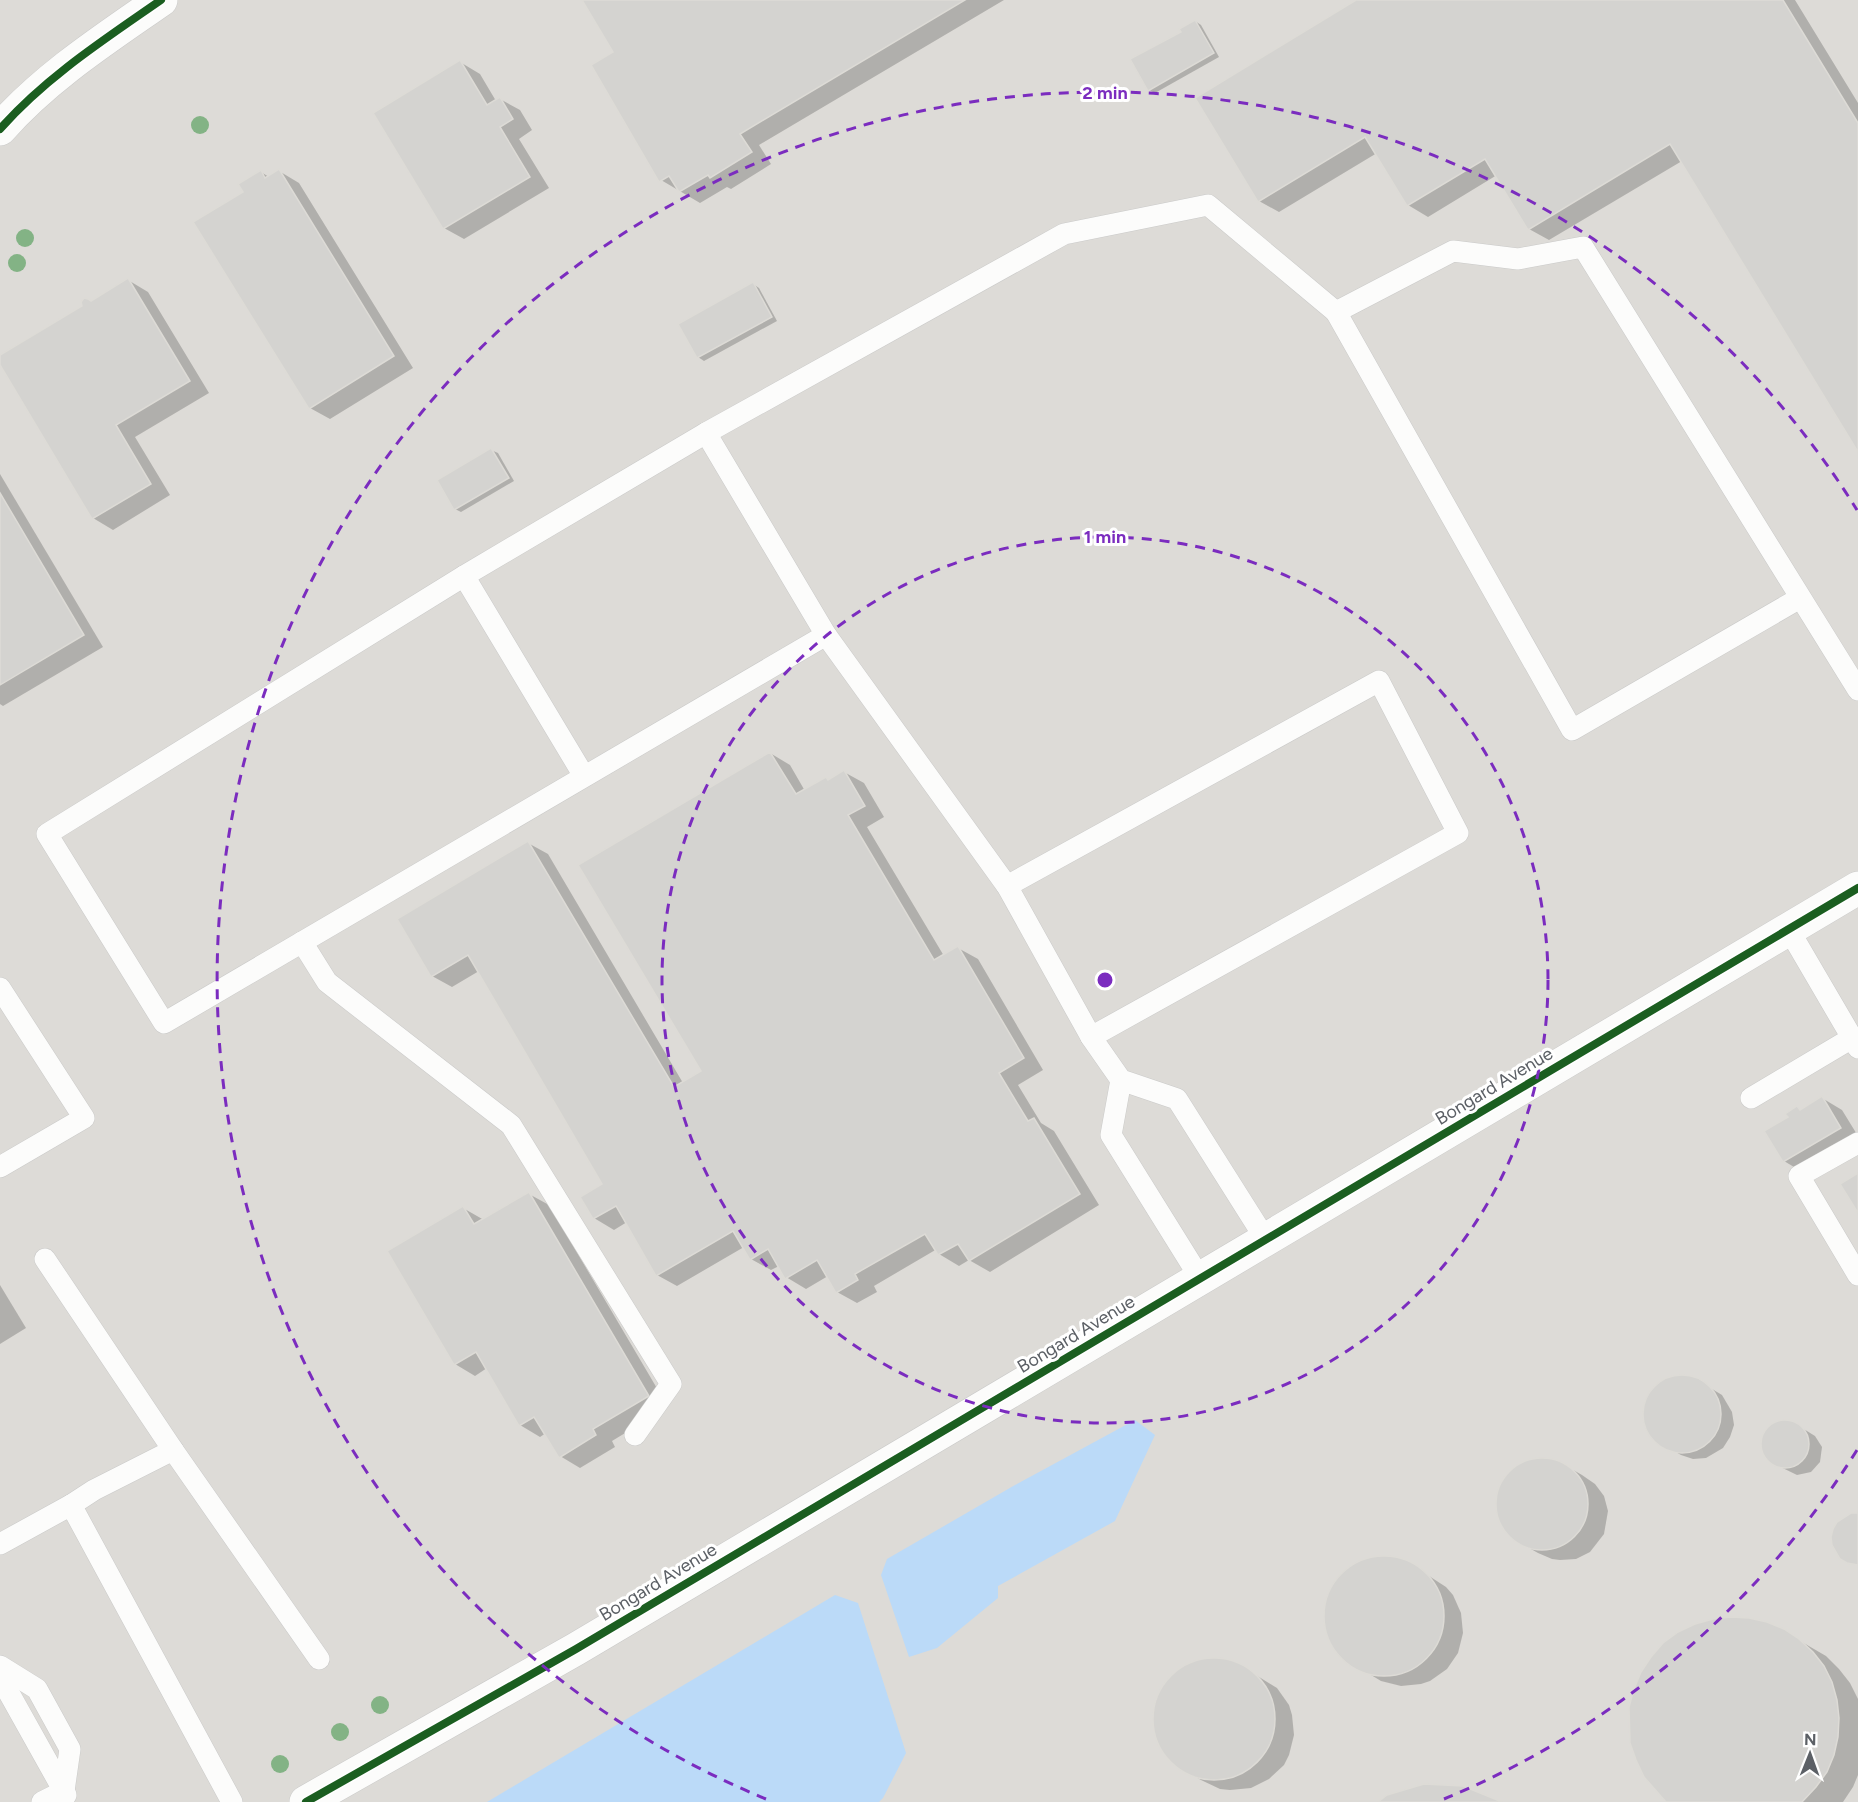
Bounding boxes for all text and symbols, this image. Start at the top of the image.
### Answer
text: 2 min [1082,82,1128,104]
text: 1 min [1084,526,1126,548]
centre of rings [1095,970,1115,990]
street label: Bongard Avenue [1431,1042,1557,1130]
street label: Bongard Avenue [1013,1290,1139,1378]
street label: Bongard Avenue [595,1538,721,1626]
north arrow [1780,1724,1840,1784]
text: N [1804,1730,1817,1749]

